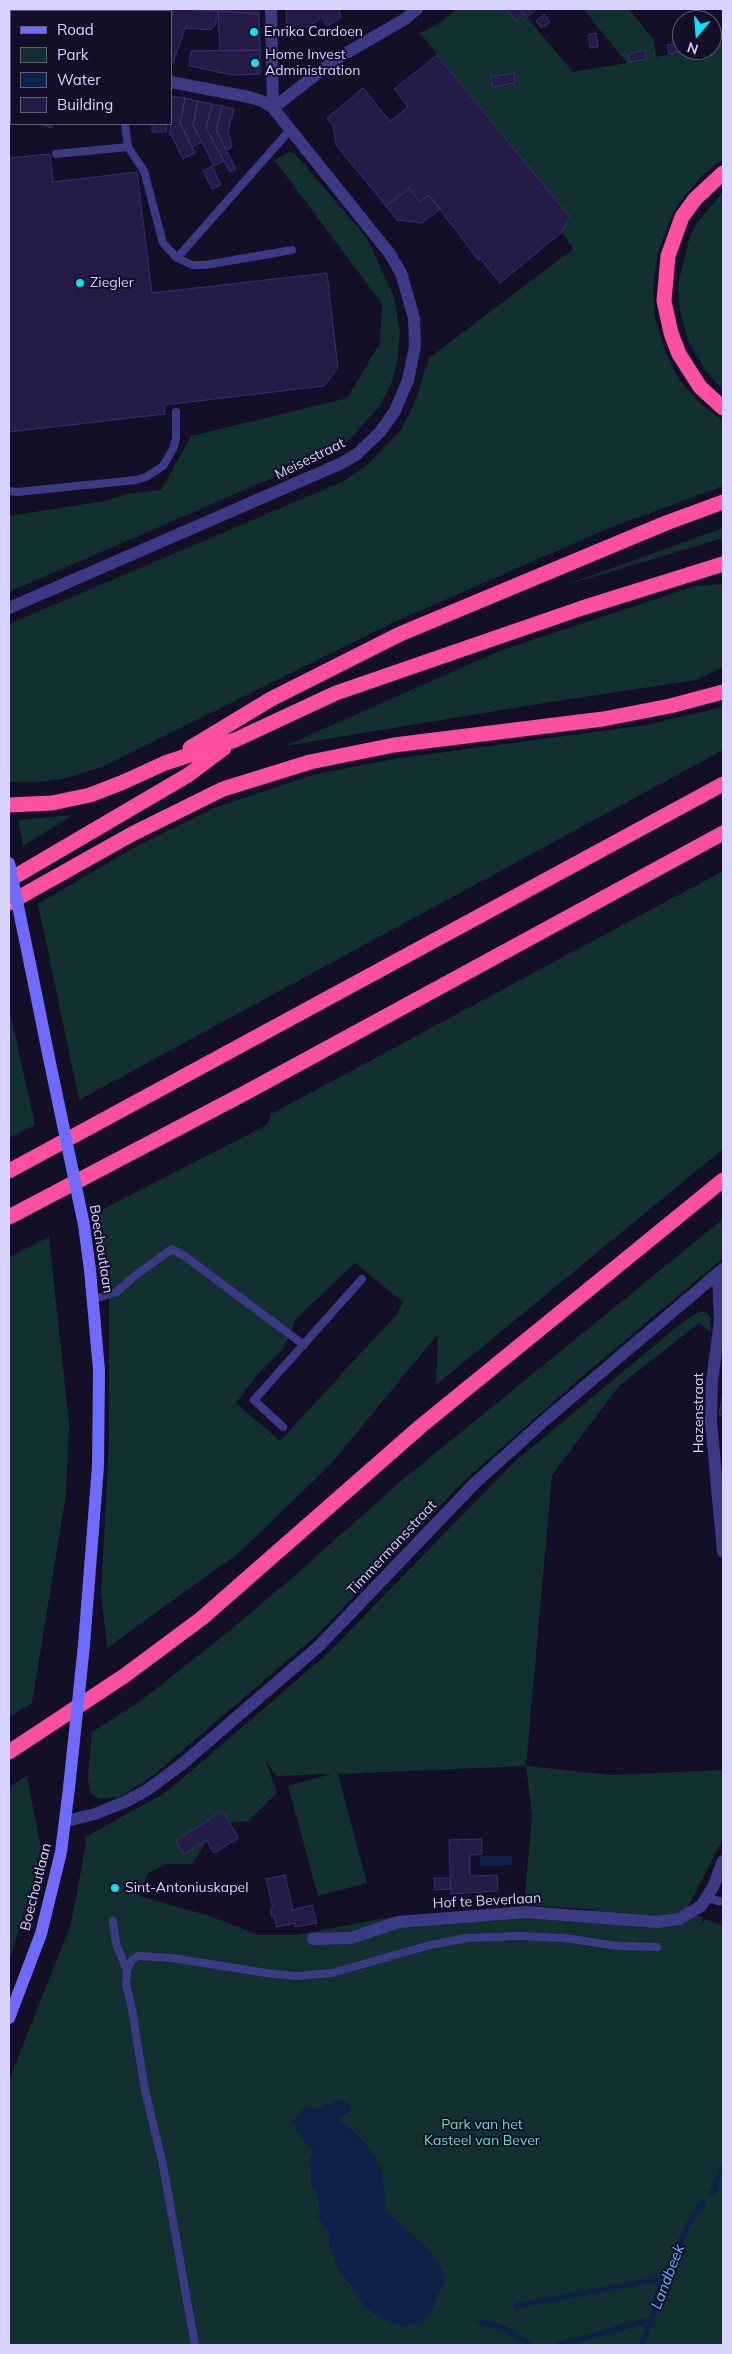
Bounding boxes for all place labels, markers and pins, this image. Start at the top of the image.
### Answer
place label: Enrika Cardoen [264,24,363,40]
marker: Enrika Cardoen [248,26,260,38]
place label: Home Invest Administration [265,47,360,80]
marker: Home Invest Administration [249,57,261,69]
place label: Ziegler [90,275,134,291]
marker: Ziegler [74,277,86,289]
place label: Sint-Antoniuskapel [125,1880,249,1896]
marker: Sint-Antoniuskapel [109,1882,121,1894]

